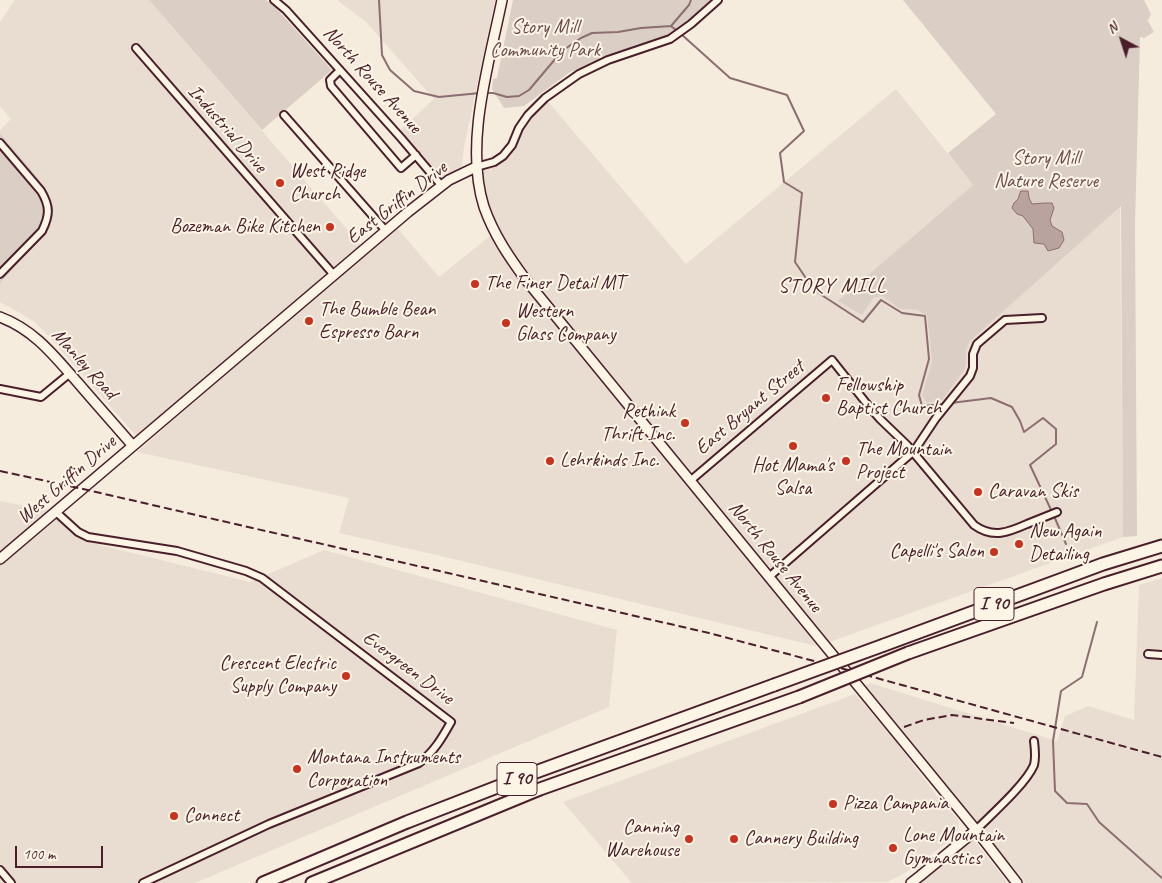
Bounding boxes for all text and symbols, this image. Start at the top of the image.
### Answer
north arrow [1097,15,1147,65]
park label: Story Mill Community Park [490,16,600,63]
text: N [1103,19,1121,37]
street label: North Rouse Avenue [318,21,426,139]
street label: Industrial Drive [182,80,272,178]
park label: Story Mill Nature Reserve [994,147,1098,194]
street label: East Griffin Drive [342,156,452,250]
place label: West Ridge Church [290,160,365,207]
marker: West Ridge Church [274,177,286,189]
place label: Bozeman Bike Kitchen [170,215,320,239]
marker: Bozeman Bike Kitchen [324,221,336,233]
place label: The Finer Detail MT [485,272,624,296]
district label: STORY MILL [778,273,886,299]
marker: The Finer Detail MT [469,278,481,290]
place label: The Bumble Bean Espresso Barn [319,298,436,345]
place label: Western Glass Company [516,300,616,347]
marker: The Bumble Bean Espresso Barn [303,315,315,327]
marker: Western Glass Company [500,317,512,329]
street label: Manley Road [46,324,122,404]
street label: East Bryant Street [691,355,809,461]
place label: Fellowship Baptist Church [836,374,941,421]
marker: Fellowship Baptist Church [820,392,832,404]
place label: Rethink Thrift Inc. [601,400,675,447]
marker: Rethink Thrift Inc. [679,417,691,429]
street label: West Griffin Drive [13,431,121,529]
place label: The Mountain Project [856,438,952,485]
marker: Hot Mama's Salsa [787,440,799,452]
place label: Lehrkinds Inc. [560,449,659,473]
place label: Hot Mama's Salsa [752,454,834,501]
marker: Lehrkinds Inc. [544,455,556,467]
marker: The Mountain Project [840,455,852,467]
place label: Caravan Skis [988,480,1078,504]
marker: Caravan Skis [972,486,984,498]
street label: North Rouse Avenue [723,497,827,617]
place label: New Again Detailing [1029,520,1101,567]
marker: New Again Detailing [1013,538,1025,550]
place label: Capelli's Salon [890,540,984,564]
marker: Capelli's Salon [988,546,1000,558]
road number: I 90 [974,588,1014,620]
street label: Evergreen Drive [358,626,458,710]
place label: Crescent Electric Supply Company [220,652,336,699]
marker: Crescent Electric Supply Company [340,670,352,682]
place label: Montana Instruments Corporation [307,746,460,793]
road number: I 90 [497,762,537,796]
marker: Montana Instruments Corporation [291,763,303,775]
place label: Pizza Campania [843,792,948,816]
marker: Pizza Campania [827,798,839,810]
place label: Connect [184,804,239,828]
marker: Connect [168,810,180,822]
place label: Canning Warehouse [605,816,679,863]
place label: Lone Mountain Gymnastics [903,824,1004,871]
place label: Cannery Building [744,827,858,851]
marker: Canning Warehouse [683,833,695,845]
marker: Cannery Building [728,833,740,845]
scale bar [18,836,105,868]
marker: Lone Mountain Gymnastics [887,842,899,854]
text: 100 m [23,845,55,864]

